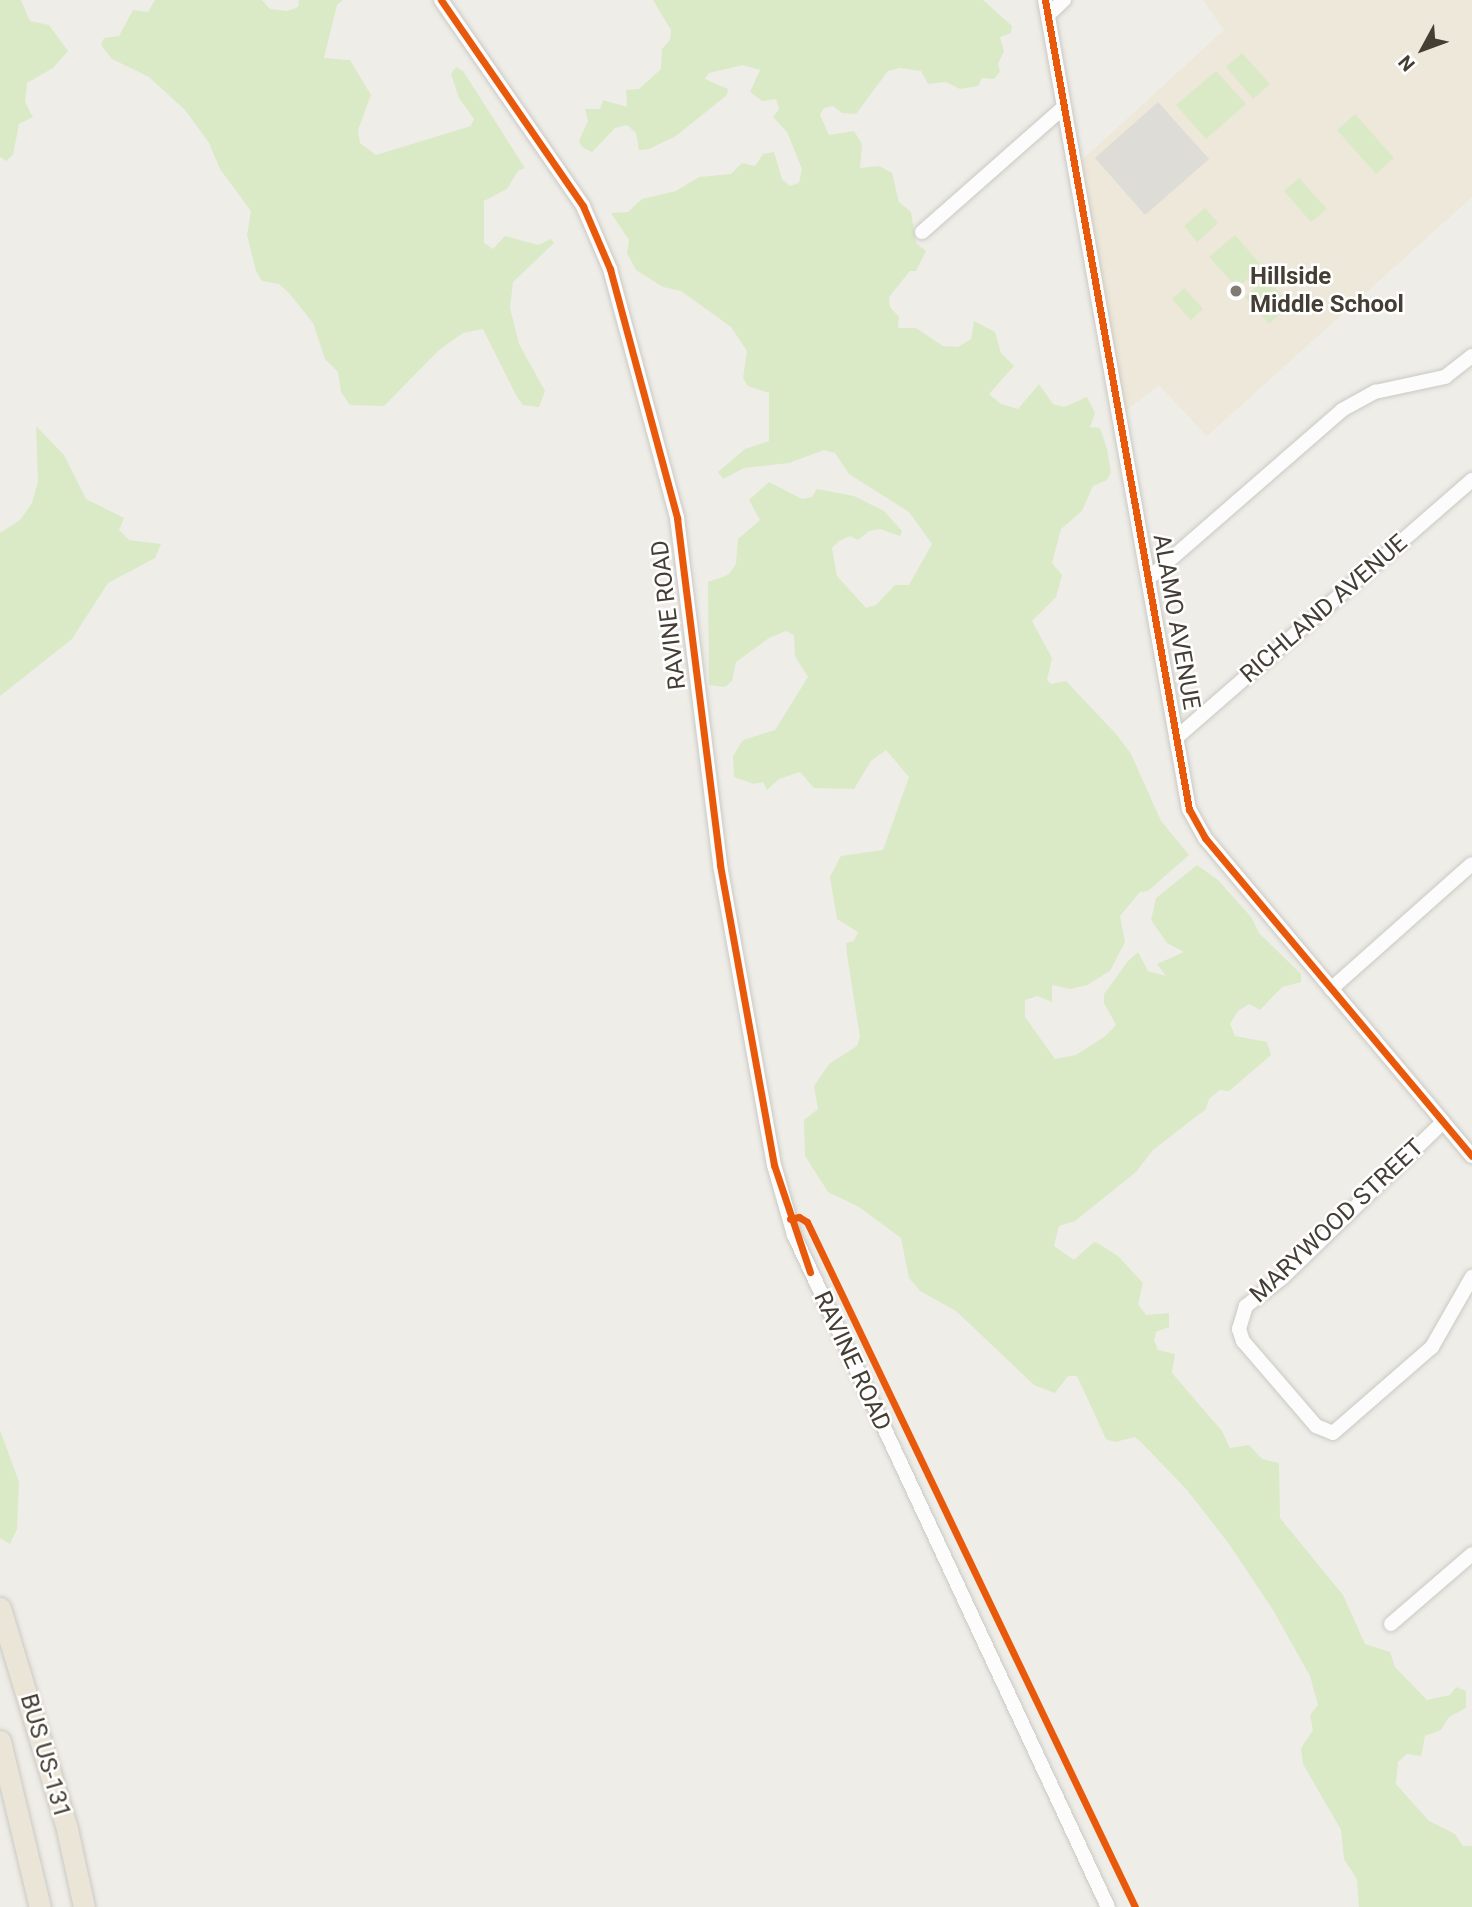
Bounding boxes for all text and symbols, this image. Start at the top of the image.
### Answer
north arrow [1388,14,1458,84]
text: N [1394,51,1420,76]
place label: Hillside Middle School [1250,263,1404,319]
marker: Hillside Middle School [1228,283,1244,299]
street label: RICHLAND AVENUE [1235,529,1413,689]
street label: ALAMO AVENUE [1146,532,1206,712]
street label: RAVINE ROAD [646,539,692,691]
street label: MARYWOOD STREET [1244,1133,1430,1309]
street label: RAVINE ROAD [807,1287,897,1435]
street label: BUS US-131 [14,1691,76,1821]

